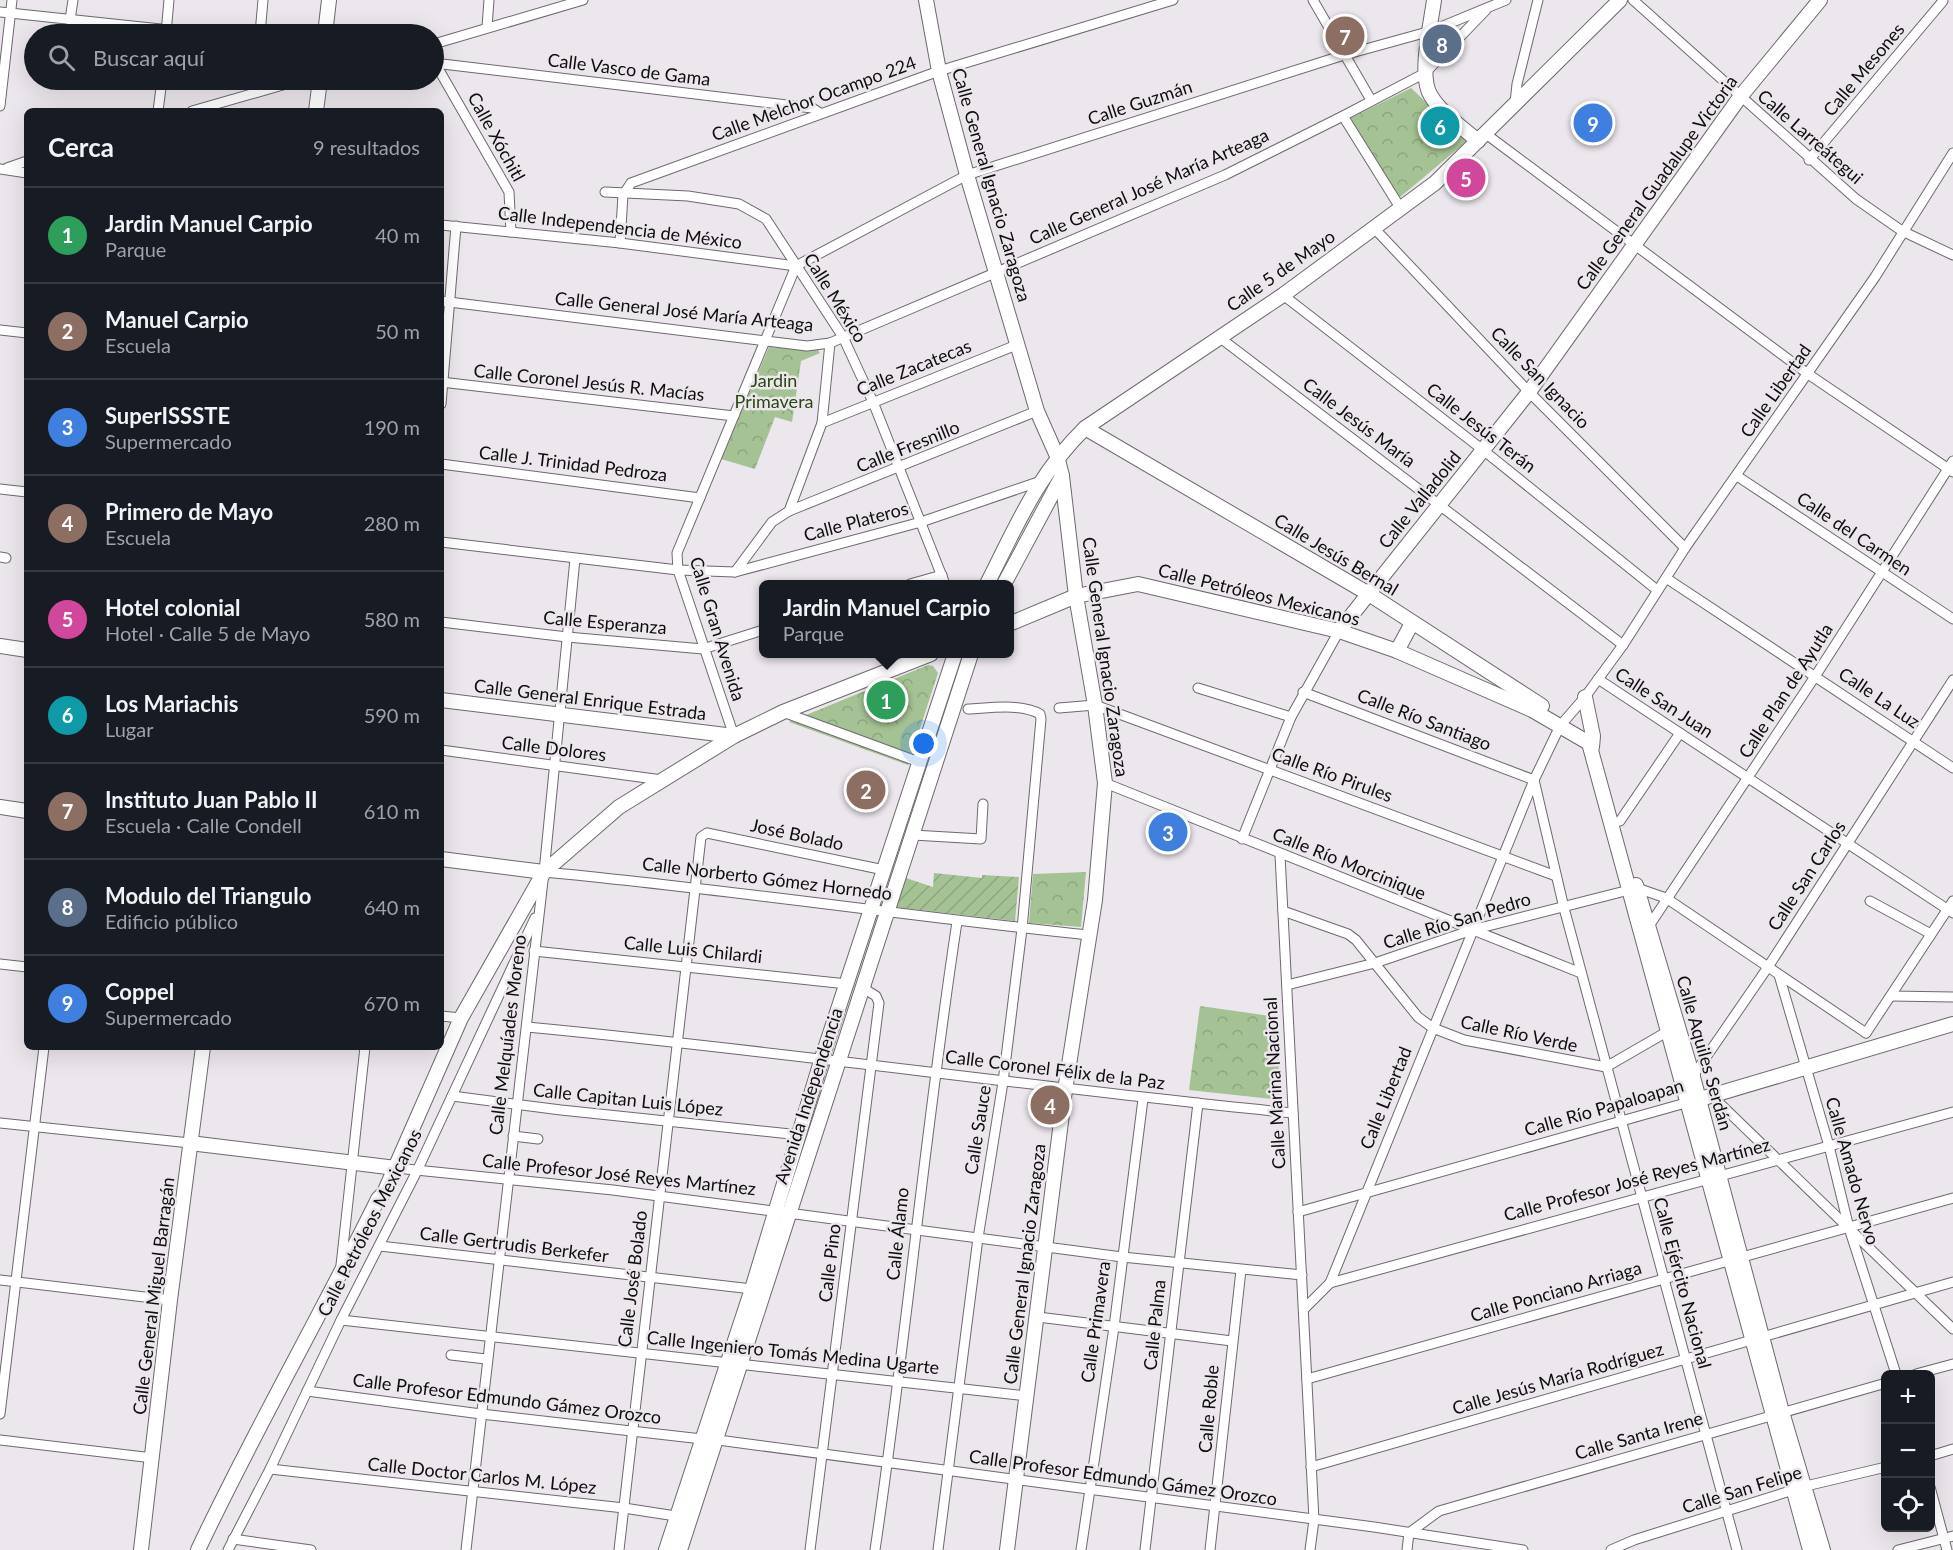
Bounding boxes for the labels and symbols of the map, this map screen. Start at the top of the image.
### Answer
pin: 7 [1326,14,1364,58]
street label: Calle Mesones [1818,18,1909,120]
pin: 8 [1422,22,1462,66]
street label: Calle Vasco de Gama [547,48,712,90]
street label: Calle Melchor Ocampo 224 [708,51,919,145]
street label: Calle General Ignacio Zaragoza [948,65,1036,304]
street label: Calle General Guadalupe Victoria [1571,71,1742,294]
street label: Calle Guzmán [1085,75,1195,129]
street label: Calle Larreátegui [1753,84,1868,188]
street label: Calle Xóchitl [463,88,530,185]
pin: 9 [1574,100,1612,146]
pin: 6 [1420,104,1460,148]
street label: Calle General José María Arteaga [1025,123,1272,249]
pin: 5 [1446,156,1486,201]
street label: Calle Independencia de México [497,201,743,253]
street label: Calle 5 de Mayo [1222,225,1339,316]
street label: Calle México [800,249,872,346]
street label: Calle General José María Arteaga [554,286,814,336]
street label: Calle San Ignacio [1487,322,1595,433]
street label: Calle Zacatecas [853,334,974,400]
street label: Calle Libertad [1735,340,1815,441]
street label: Calle Coronel Jesús R. Macías [473,359,706,405]
park label: Jardin Primavera [735,369,813,412]
street label: Calle Jesús María [1299,373,1420,472]
street label: Calle Jesús Terán [1422,378,1541,477]
street label: Calle Fresnillo [853,415,963,477]
street label: Calle J. Trinidad Pedroza [478,441,669,485]
street label: Calle Valladolid [1373,446,1465,553]
street label: Calle del Carmen [1793,487,1916,580]
street label: Calle Plateros [801,496,911,546]
street label: Calle Jesús Bernal [1270,508,1403,600]
street label: Calle General Ignacio Zaragoza [1078,535,1134,778]
street label: Calle Gran Avenida [686,554,750,703]
street label: Calle Petróleos Mexicanos [1156,558,1363,630]
street label: Calle Esperanza [543,606,668,638]
street label: Calle Plan de Ayutla [1733,619,1837,762]
street label: Calle San Juan [1611,662,1718,742]
street label: Calle La Luz [1835,662,1924,732]
street label: Calle General Enrique Estrada [473,674,708,724]
pin: 1 [866,678,906,722]
street label: Calle Río Santiago [1354,683,1495,755]
your location [909,729,938,758]
street label: Calle Dolores [501,731,608,765]
street label: Calle Río Pirules [1269,742,1396,806]
pin: 2 [846,768,886,812]
pin: 3 [1148,810,1188,854]
street label: José Bolado [749,813,846,855]
street label: Calle San Carlos [1762,816,1850,935]
street label: Calle Río Morcinique [1269,822,1429,904]
street label: Calle Norberto Gómez Hornedo [641,852,893,904]
street label: Calle Río San Pedro [1380,887,1533,953]
street label: Calle Luis Chilardi [623,931,763,967]
street label: Calle Melquíades Moreno [484,933,530,1136]
street label: Calle Aquiles Serdán [1672,973,1738,1133]
street label: Calle Marina Nacional [1259,996,1289,1170]
street label: Avenida Independencia [769,1005,847,1186]
street label: Calle Río Verde [1459,1010,1580,1056]
street label: Calle Libertad [1355,1043,1416,1152]
street label: Calle Coronel Félix de la Paz [944,1045,1166,1093]
street label: Calle Río Papaloapan [1521,1074,1686,1140]
street label: Calle Capitan Luis López [532,1078,724,1120]
pin: 4 [1030,1082,1070,1128]
street label: Calle Sauce [959,1084,995,1176]
street label: Calle Amado Nervo [1821,1094,1885,1247]
street label: Calle Petróleos Mexicanos [312,1125,426,1320]
street label: Calle Profesor José Reyes Martínez [1501,1133,1772,1225]
street label: Calle General Ignacio Zaragoza [998,1142,1050,1385]
street label: Calle Profesor José Reyes Martínez [481,1149,757,1199]
street label: Calle General Miguel Barragán [128,1176,179,1416]
street label: Calle Álamo [881,1186,913,1281]
street label: Calle Ejército Nacional [1649,1194,1716,1371]
street label: Calle José Bolado [613,1209,651,1349]
street label: Calle Gertrudis Berkefer [418,1221,610,1267]
street label: Calle Pino [813,1222,845,1303]
street label: Calle Ponciano Arriaga [1468,1256,1644,1326]
street label: Calle Primavera [1076,1260,1114,1384]
street label: Calle Palma [1138,1278,1170,1371]
street label: Calle Ingeniero Tomás Medina Ugarte [646,1326,940,1378]
street label: Calle Jesús María Rodríguez [1450,1337,1666,1419]
street label: Calle Roble [1193,1364,1223,1454]
street label: Calle Profesor Edmundo Gámez Orozco [352,1368,663,1428]
street label: Calle Santa Irene [1572,1406,1705,1464]
street label: Calle Profesor Edmundo Gámez Orozco [968,1444,1279,1510]
street label: Calle Doctor Carlos M. López [367,1452,598,1498]
street label: Calle San Felipe [1679,1460,1804,1518]

